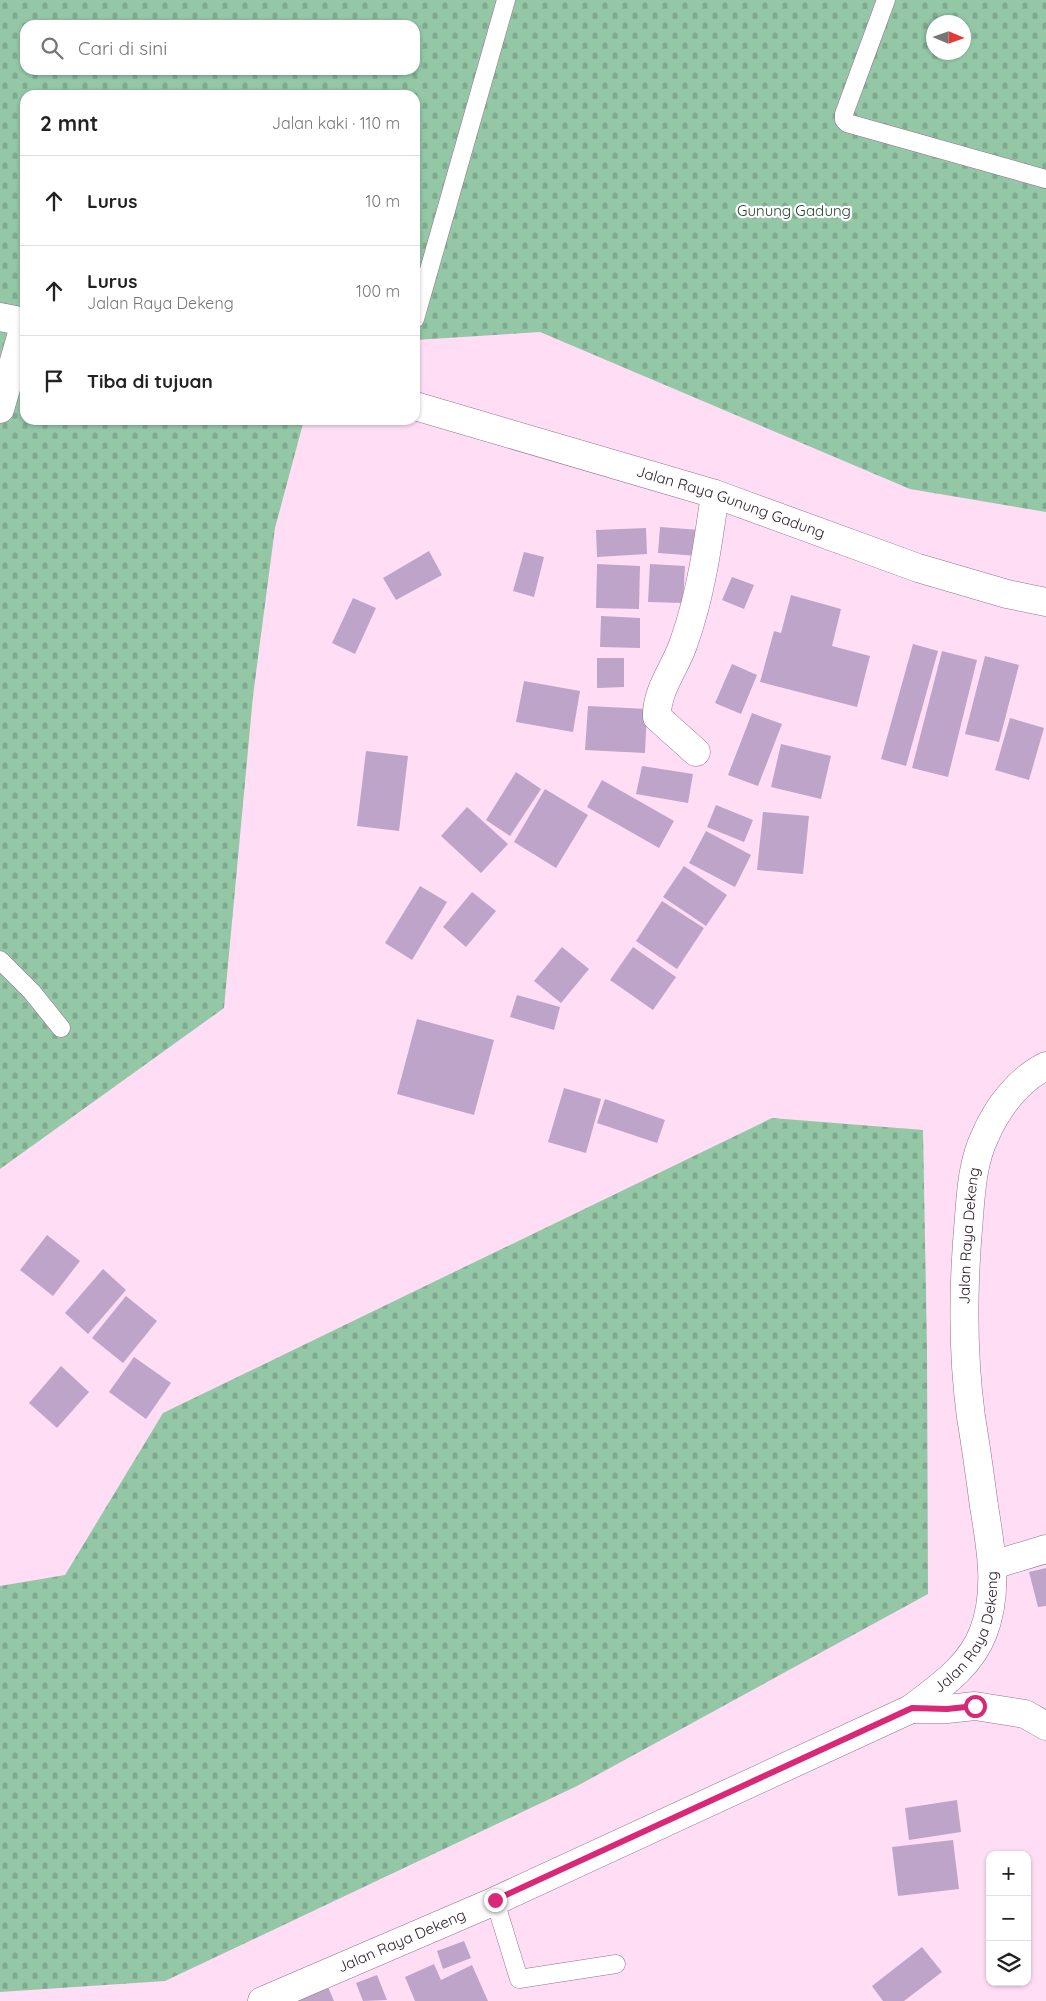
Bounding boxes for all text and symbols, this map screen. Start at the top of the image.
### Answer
north arrow [926,15,971,60]
search box [20,20,420,75]
icon: search [38,34,66,62]
text: Cari di sini [78,36,167,60]
text: 2 mnt [40,110,98,136]
text: Jalan kaki · 110 m [272,113,400,133]
icon: ahead [40,187,68,215]
text: Lurus [87,189,137,213]
text: 10 m [366,191,400,211]
park label: Gunung Gadung [737,201,851,220]
text: Lurus [87,269,137,293]
icon: ahead [40,277,68,305]
text: 100 m [356,281,400,301]
text: Jalan Raya Dekeng [87,293,234,313]
icon: arrive [40,367,68,395]
text: Tiba di tujuan [87,369,213,393]
street label: Jalan Raya Gunung Gadung [634,461,828,542]
street label: Jalan Raya Dekeng [954,1166,984,1305]
street label: Jalan Raya Dekeng [930,1571,1001,1697]
route start [964,1695,987,1718]
map controls [986,1851,1031,1986]
button: + [986,1851,1031,1896]
route end [484,1889,507,1912]
button: − [986,1896,1031,1941]
street label: Jalan Raya Dekeng [335,1905,468,1976]
button: layers [986,1941,1031,1986]

